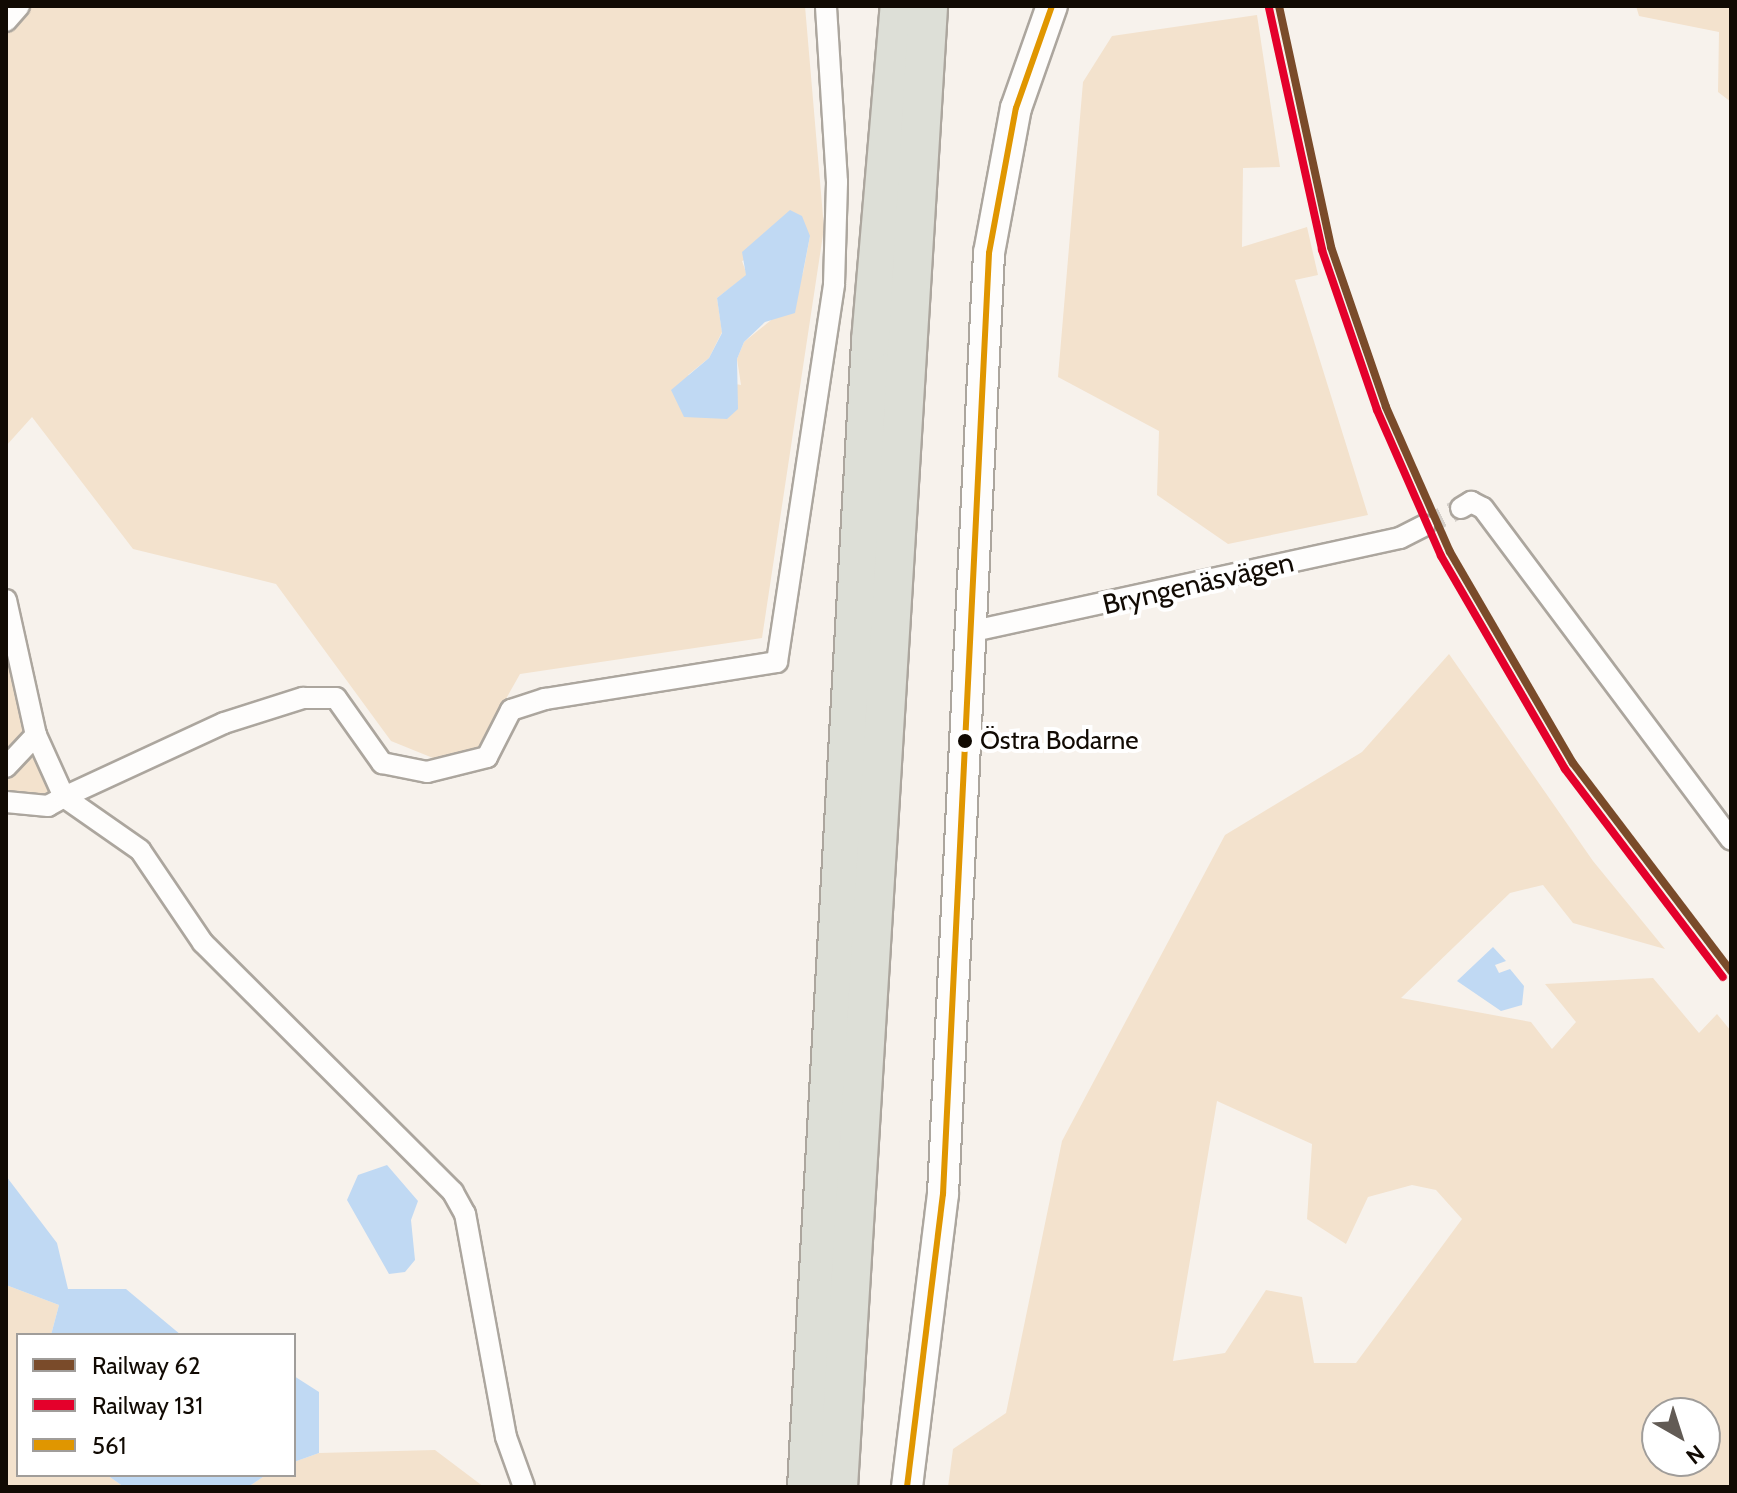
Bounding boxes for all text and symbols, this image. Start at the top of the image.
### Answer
street label: Bryngenäsvägen [1099,545,1297,621]
place label: Östra Bodarne [980,725,1139,757]
marker: Östra Bodarne [957,733,973,749]
legend [16,1333,296,1477]
text: Railway 62 [92,1351,201,1380]
text: Railway 131 [92,1391,203,1420]
north arrow [1641,1397,1721,1477]
text: 561 [92,1431,126,1460]
text: N [1681,1439,1710,1470]

